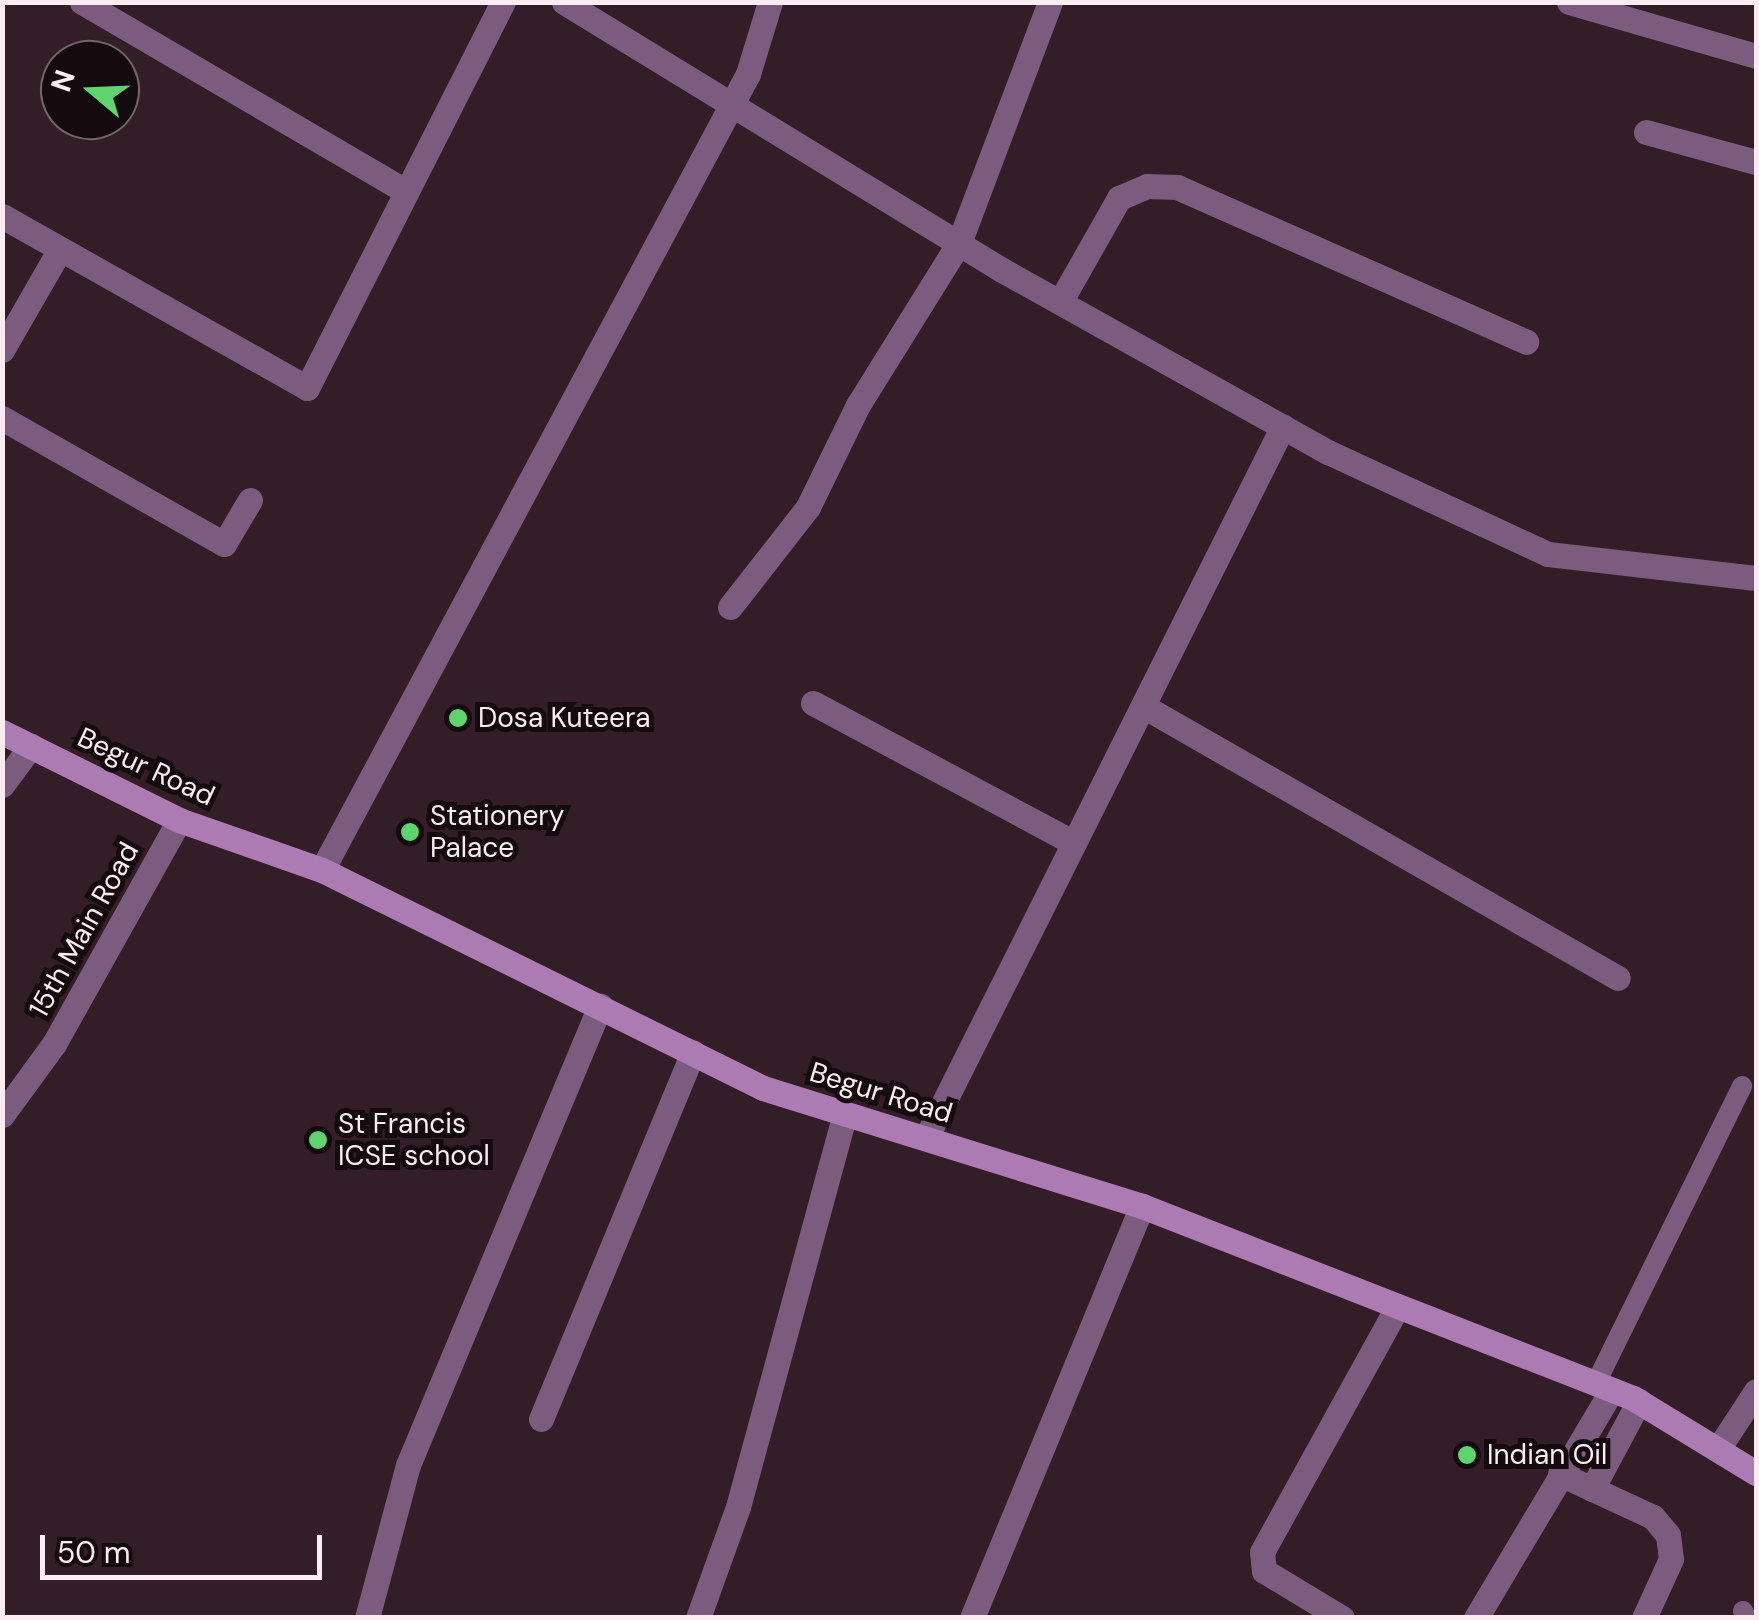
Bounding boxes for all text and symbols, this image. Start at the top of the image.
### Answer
north arrow [40,40,140,140]
text: N [42,65,84,96]
place label: Dosa Kuteera [478,701,651,735]
marker: Dosa Kuteera [447,707,469,729]
street label: Begur Road [72,721,220,813]
place label: Stationery Palace [430,799,564,865]
marker: Stationery Palace [399,821,421,843]
street label: 15th Main Road [22,837,146,1023]
street label: Begur Road [806,1055,956,1131]
place label: St Francis ICSE school [338,1107,490,1173]
marker: St Francis ICSE school [307,1129,329,1151]
place label: Indian Oil [1487,1438,1607,1472]
marker: Indian Oil [1456,1444,1478,1466]
scale bar [45,1515,328,1577]
text: 50 m [57,1533,131,1572]

